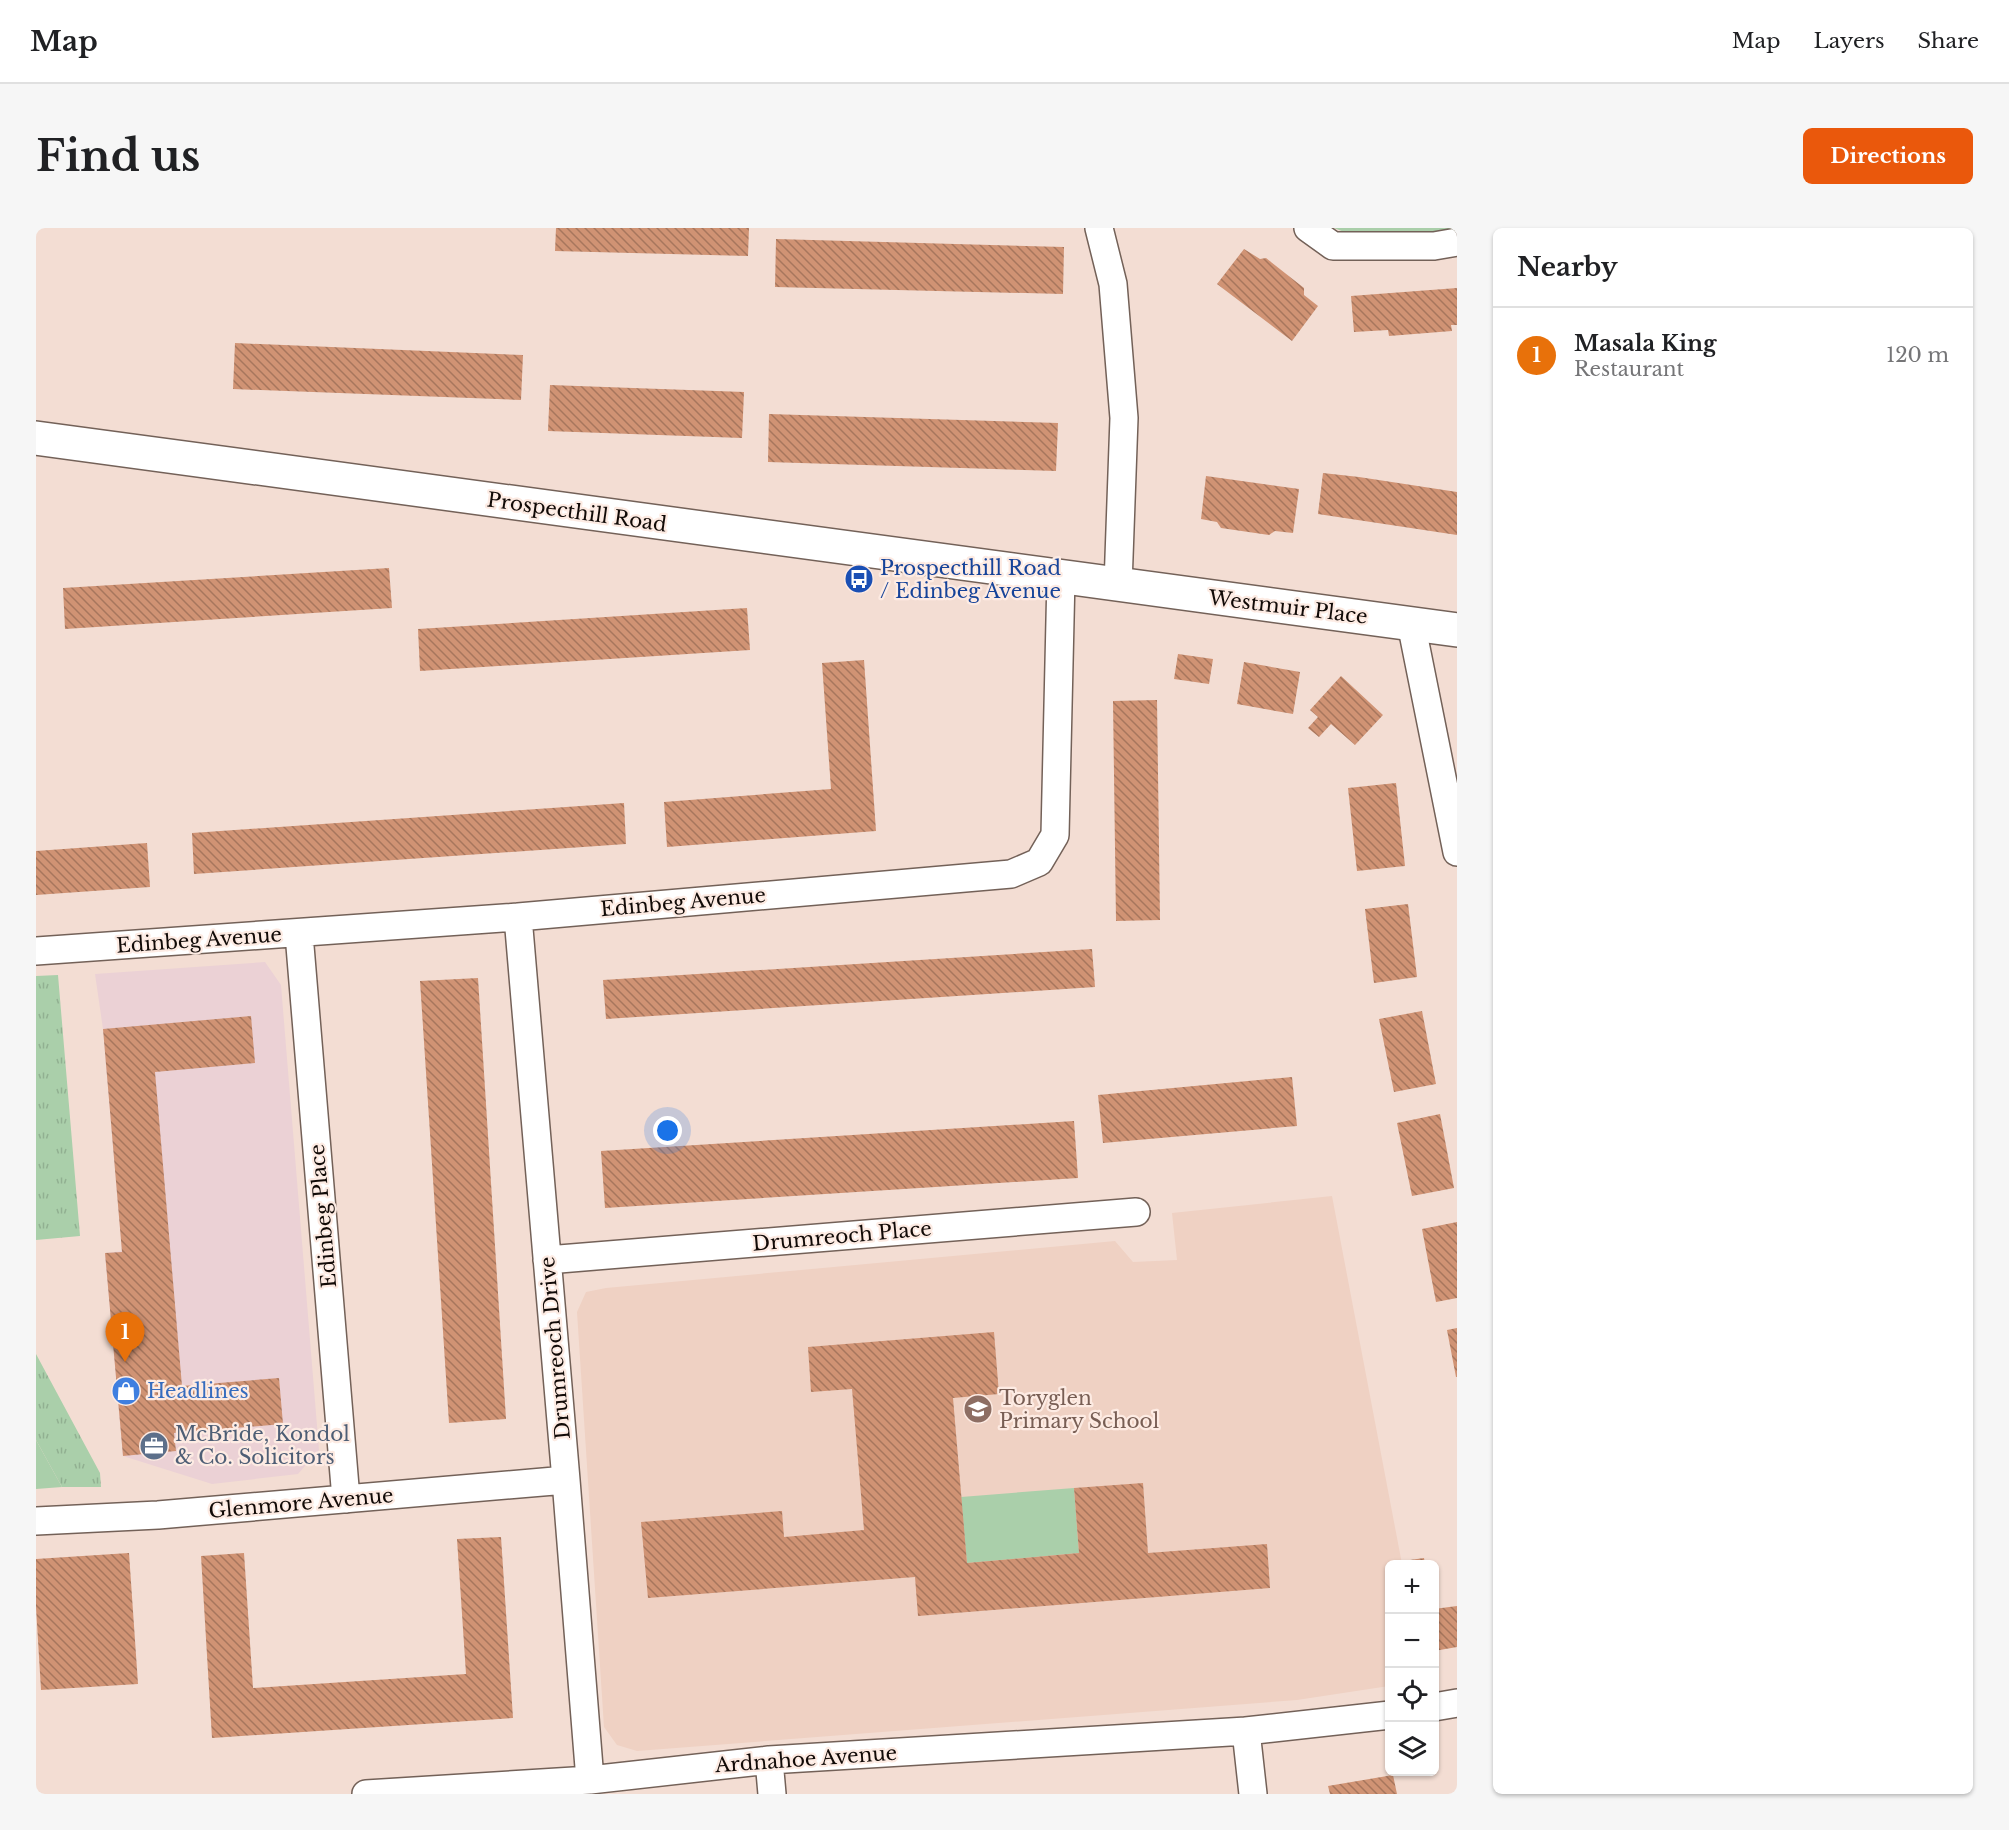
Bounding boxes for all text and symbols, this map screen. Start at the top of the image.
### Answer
text: Map [30,24,98,59]
text: Map [1732,28,1781,54]
text: Layers [1814,28,1885,54]
text: Share [1918,28,1979,54]
button: Directions [1803,128,1973,184]
text: Find us [36,130,200,182]
text: Nearby [1517,251,1618,283]
text: Masala King [1574,330,1716,357]
text: 1 [1532,343,1541,367]
text: 120 m [1886,343,1949,367]
text: Restaurant [1574,357,1684,381]
street label: Prospecthill Road [486,488,668,536]
place label: Prospecthill Road / Edinbeg Avenue [880,556,1061,603]
bus stop icon: Prospecthill Road / Edinbeg Avenue [843,563,875,595]
street label: Westmuir Place [1206,585,1369,629]
street label: Edinbeg Avenue [599,883,767,921]
street label: Edinbeg Avenue [115,922,283,958]
your location [653,1116,682,1145]
street label: Edinbeg Place [305,1143,341,1289]
street label: Drumreoch Place [751,1216,933,1256]
street label: Drumreoch Drive [535,1256,575,1440]
pin: 1 [106,1312,145,1362]
shop icon: Headlines [110,1375,142,1407]
place label: Headlines [147,1379,249,1403]
place label: Toryglen Primary School [999,1386,1159,1433]
school or university icon: Toryglen Primary School [962,1393,994,1425]
place label: McBride, Kondol & Co. Solicitors [175,1422,350,1469]
office icon: McBride, Kondol & Co. Solicitors [138,1430,170,1462]
street label: Glenmore Avenue [208,1483,394,1523]
map controls [1385,1560,1439,1776]
button: + [1385,1560,1439,1614]
button: − [1385,1614,1439,1668]
button: locate [1385,1668,1439,1722]
button: layers [1385,1722,1439,1776]
street label: Ardnahoe Avenue [713,1741,898,1777]

